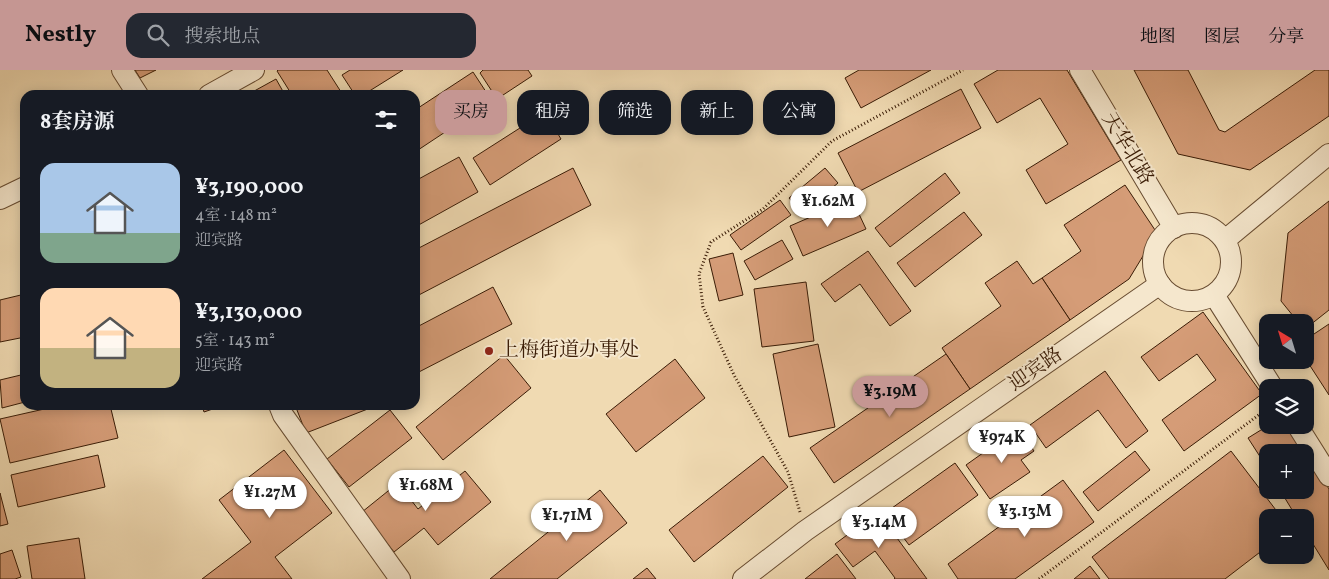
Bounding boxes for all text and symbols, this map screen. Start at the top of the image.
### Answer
search box [126,13,476,58]
text: Nestly [25,18,96,52]
icon: search [144,21,172,49]
text: 搜索地点 [184,24,260,50]
text: 地图 [1140,25,1176,50]
text: 图层 [1204,25,1240,50]
text: 分享 [1268,25,1304,50]
chip: 买房 [435,90,507,135]
chip: 租房 [517,90,589,135]
chip: 筛选 [599,90,671,135]
chip: 新上 [681,90,753,135]
chip: 公寓 [763,90,835,135]
icon: filters [372,106,400,134]
text: 8套房源 [40,108,114,137]
street label: 天华北路 [1094,108,1160,190]
text: ¥3,190,000 [195,173,304,202]
icon: home [80,183,140,243]
pin: ¥1.62M [787,186,869,228]
text: ¥1.62M [801,191,855,213]
text: 4室 · 148 m² [195,205,277,227]
text: 迎宾路 [195,230,243,252]
text: ¥3,130,000 [195,298,302,327]
icon: home [80,308,140,368]
north arrow [1259,314,1314,369]
map controls [1259,314,1314,564]
text: 5室 · 143 m² [195,330,275,352]
place label: 上梅街道办事处 [499,337,639,365]
street label: 迎宾路 [1003,341,1069,399]
marker: 上梅街道办事处 [483,345,495,357]
text: 迎宾路 [195,355,243,377]
pin: ¥3.19M [849,376,931,418]
button: layers [1259,379,1314,434]
text: ¥3.19M [863,381,917,403]
pin: ¥974K [967,422,1037,464]
text: ¥974K [979,427,1025,449]
button: + [1259,444,1314,499]
pin: ¥1.68M [385,470,467,512]
text: ¥1.68M [399,475,453,497]
pin: ¥1.27M [229,476,311,519]
text: ¥1.27M [244,482,296,504]
pin: ¥3.13M [984,496,1066,538]
pin: ¥1.71M [526,500,608,542]
text: ¥3.13M [999,501,1051,523]
text: ¥1.71M [542,505,592,527]
pin: ¥3.14M [838,506,920,549]
button: − [1259,509,1314,564]
text: ¥3.14M [852,512,906,534]

